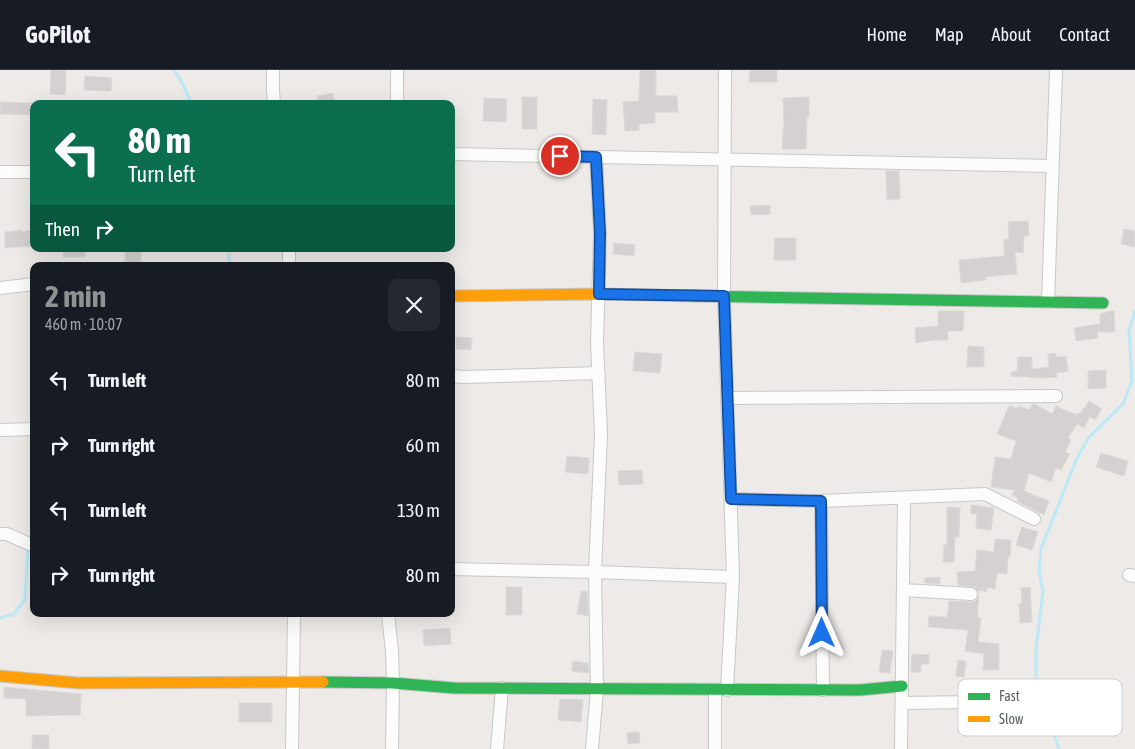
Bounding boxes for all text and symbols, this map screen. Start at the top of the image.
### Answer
text: GoPilot [25,21,90,48]
text: Home [867,24,907,45]
text: Map [935,24,964,45]
text: About [992,24,1031,45]
text: Contact [1059,24,1110,45]
icon: left [45,120,110,185]
text: 80 m [128,120,191,160]
pin [539,135,581,177]
icon: arrive [546,142,574,170]
text: Turn left [128,161,195,187]
icon: right [90,215,118,243]
text: Then [45,218,80,240]
text: 2 min [45,279,106,313]
button: close [388,279,440,331]
text: 460 m · 10:07 [45,315,123,333]
icon: left [45,366,73,394]
text: Turn left [88,369,146,391]
text: 80 m [406,369,440,391]
icon: right [45,431,73,459]
text: Turn right [88,434,155,456]
text: 60 m [406,434,440,456]
icon: left [45,496,73,524]
text: Turn left [88,499,146,521]
text: 130 m [397,499,440,521]
icon: right [45,561,73,589]
text: Turn right [88,564,155,586]
text: 80 m [406,564,440,586]
position arrow [795,606,847,658]
legend [958,679,1122,736]
text: Fast [999,688,1020,704]
text: Slow [999,711,1024,727]

